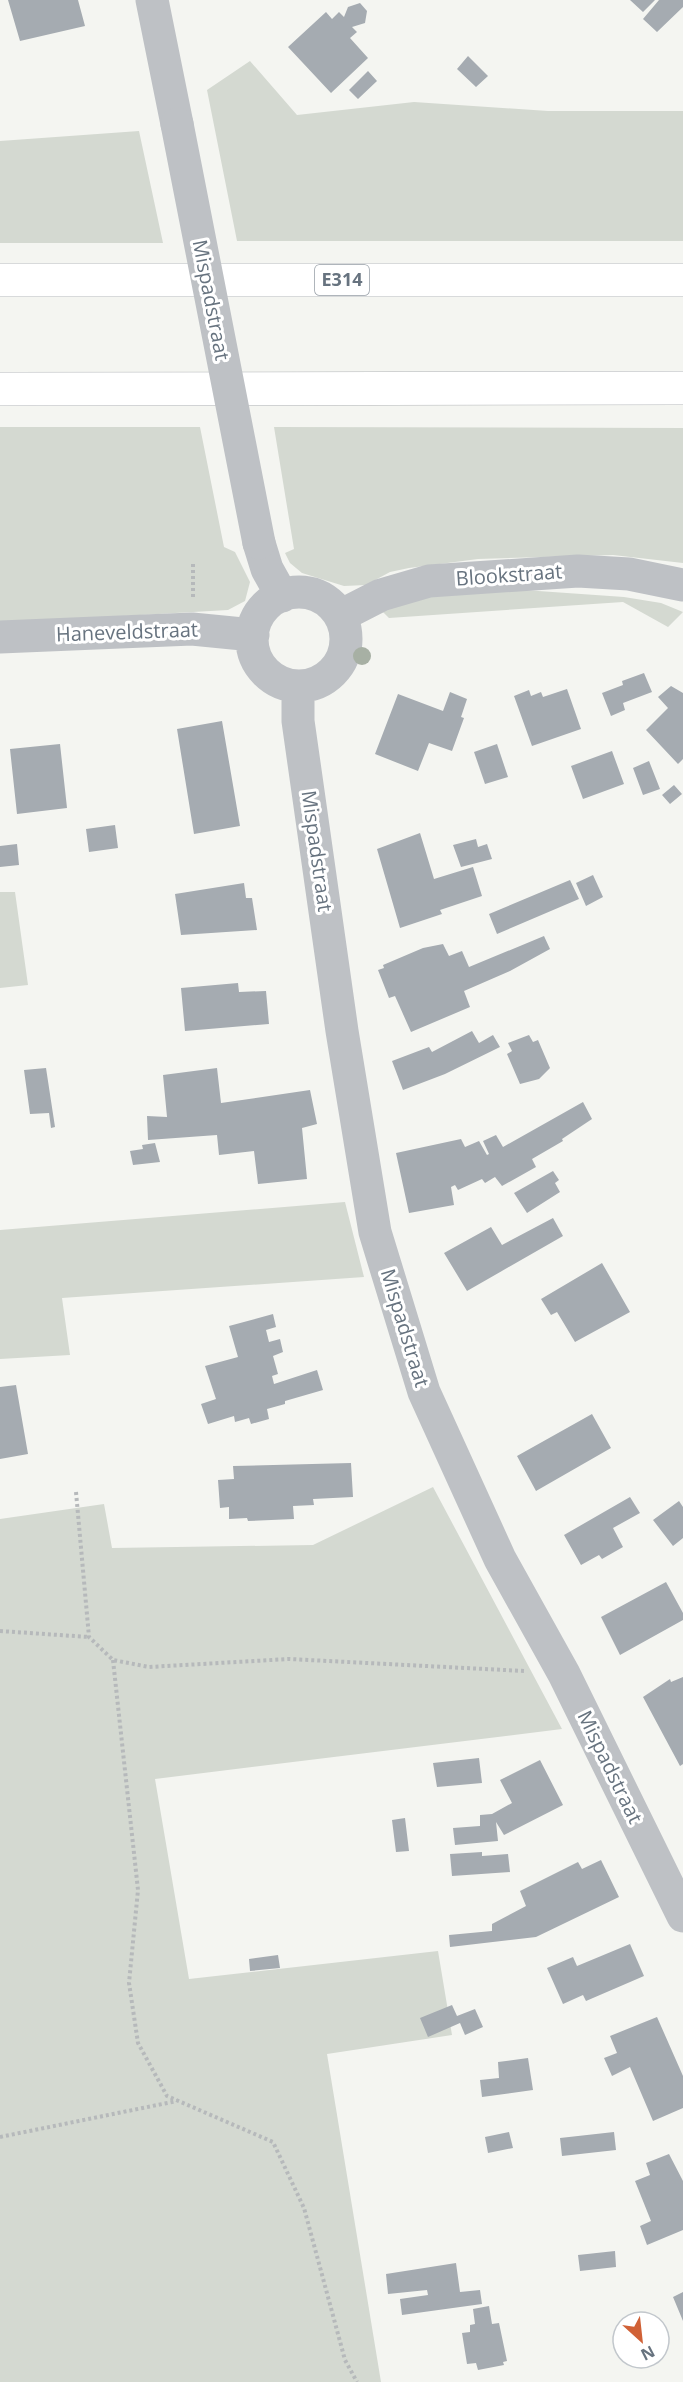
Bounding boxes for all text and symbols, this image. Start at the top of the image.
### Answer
street label: Mispadstraat [187,237,236,363]
road number: E314 [315,265,369,295]
street label: Blookstraat [455,557,563,592]
street label: Haneveldstraat [56,616,198,647]
street label: Mispadstraat [296,788,339,913]
street label: Mispadstraat [375,1265,436,1390]
street label: Mispadstraat [571,1706,649,1828]
north arrow [611,2310,671,2370]
text: N [637,2341,659,2366]

